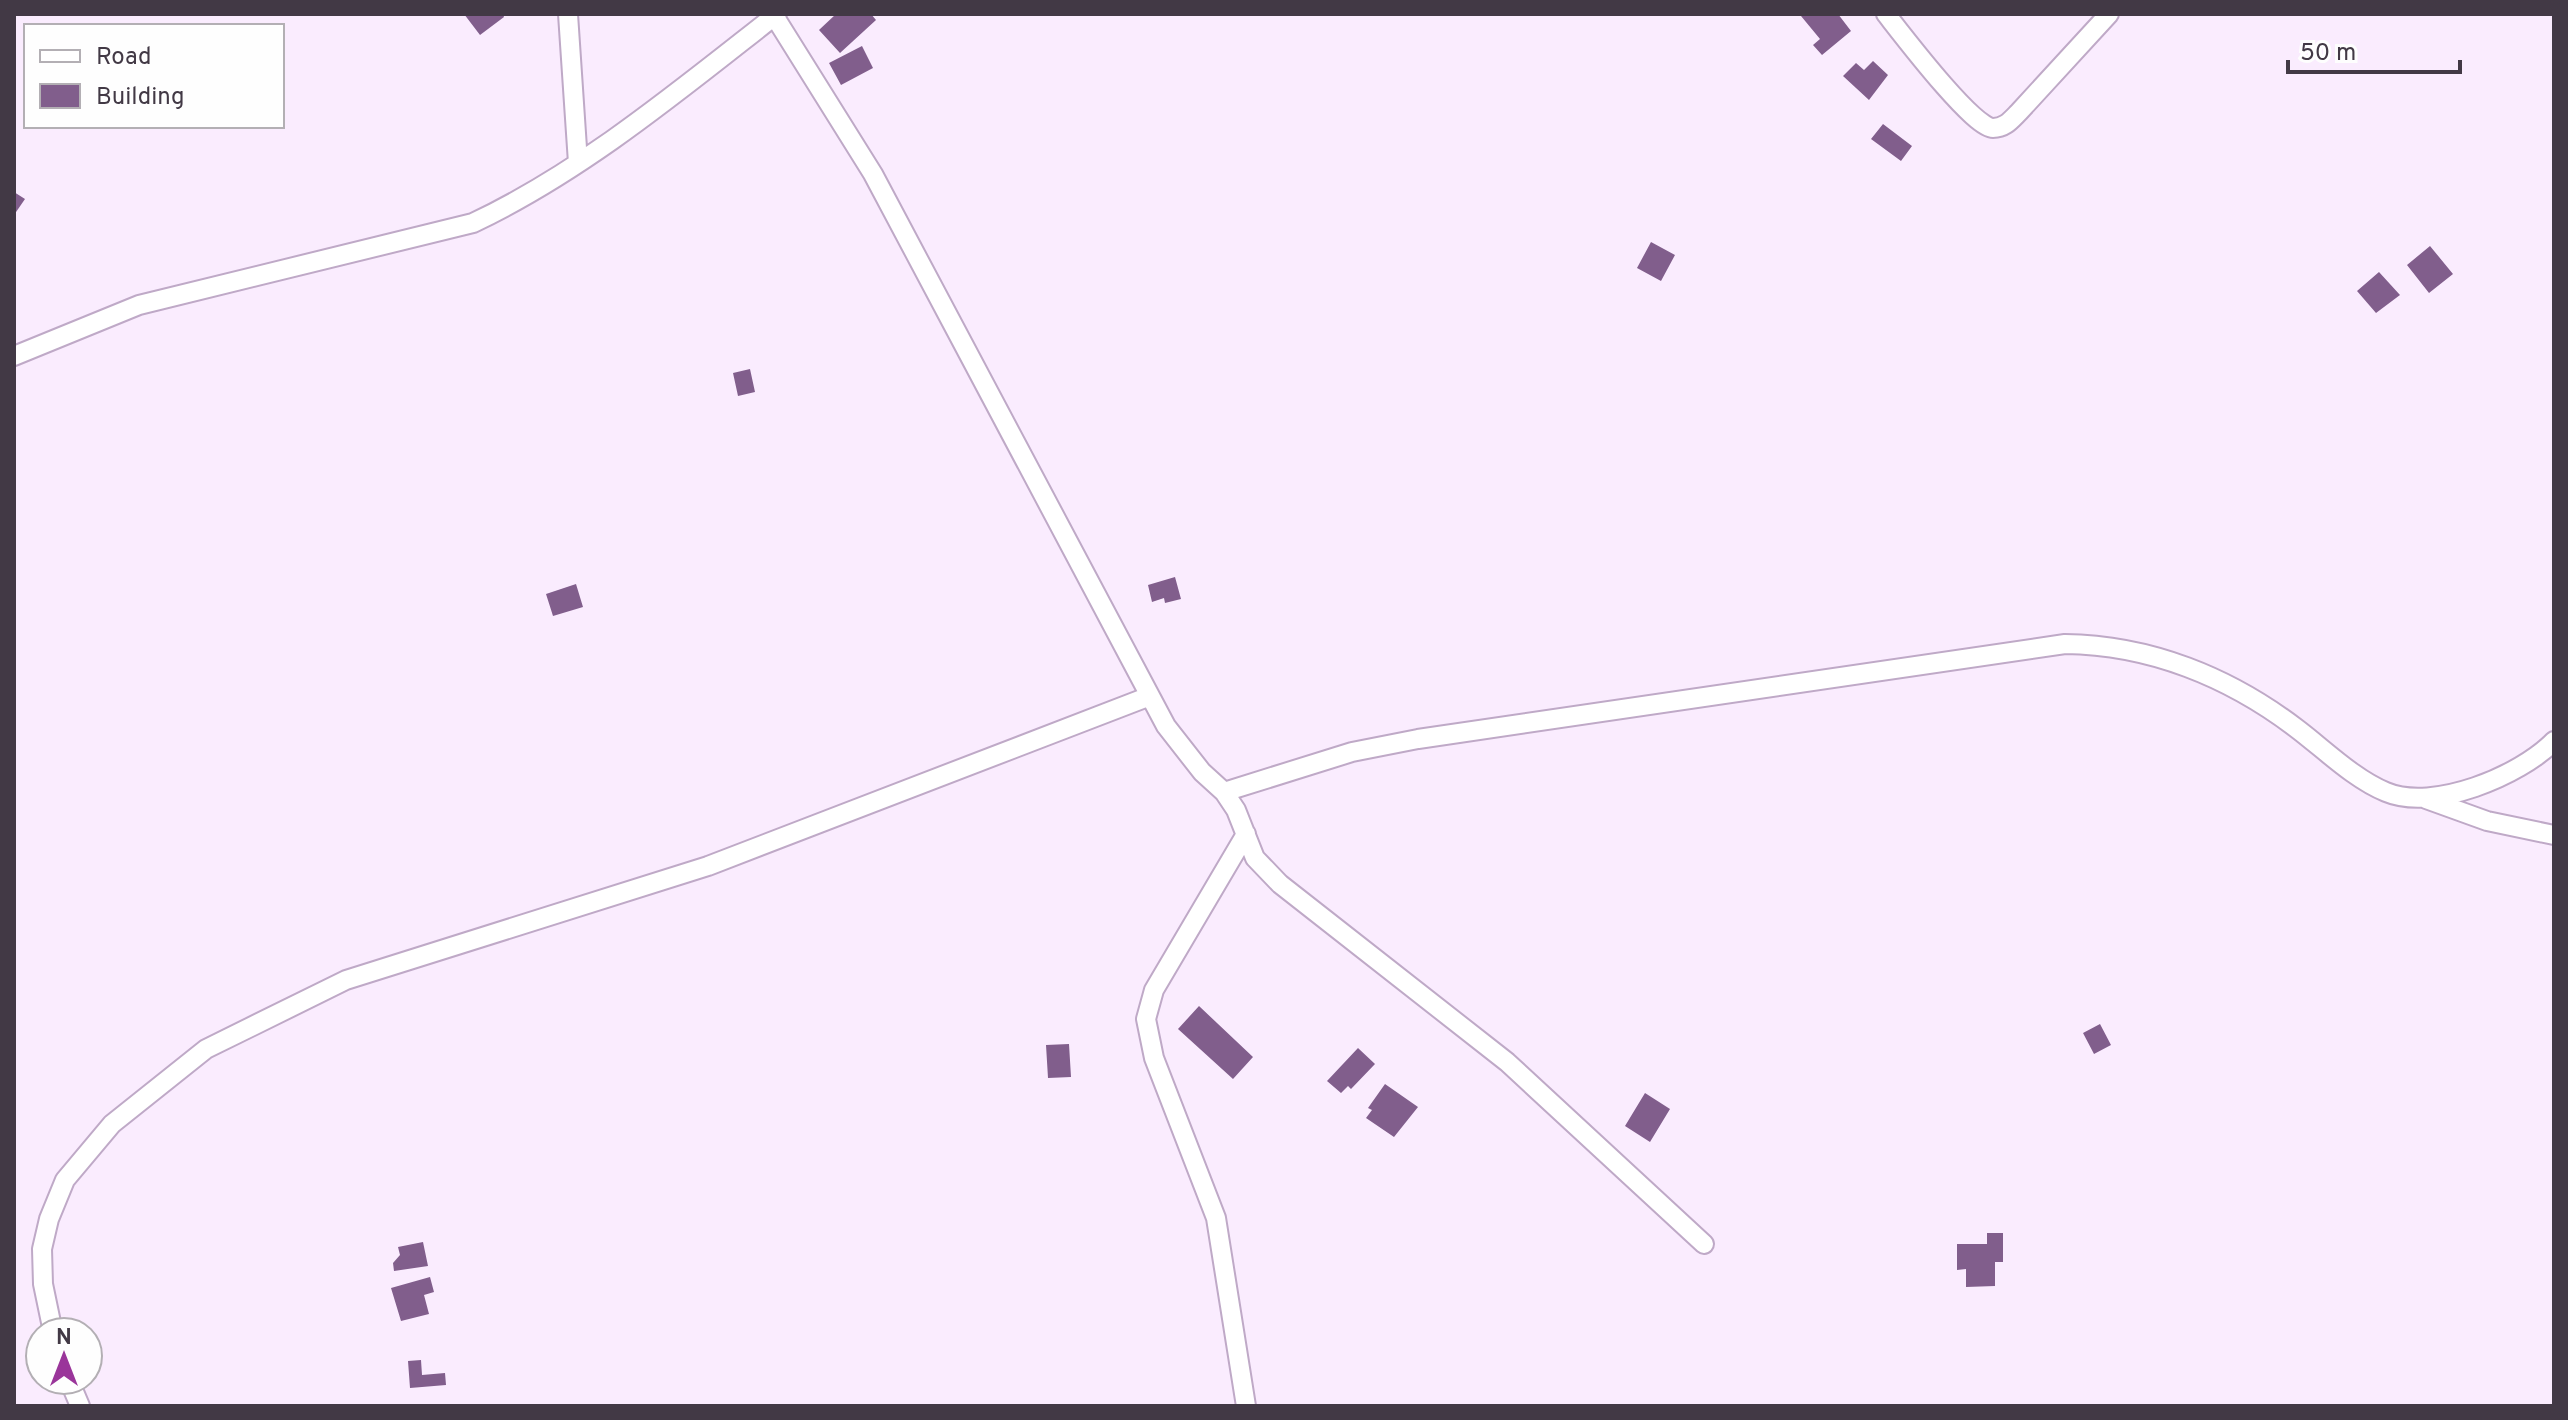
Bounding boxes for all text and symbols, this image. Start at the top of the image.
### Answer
legend [24,24,284,128]
scale bar [2288,24,2460,74]
text: 50 m [2300,39,2356,69]
text: Road [96,43,152,73]
text: Building [96,83,185,113]
north arrow [24,1316,104,1396]
text: N [56,1325,72,1352]

